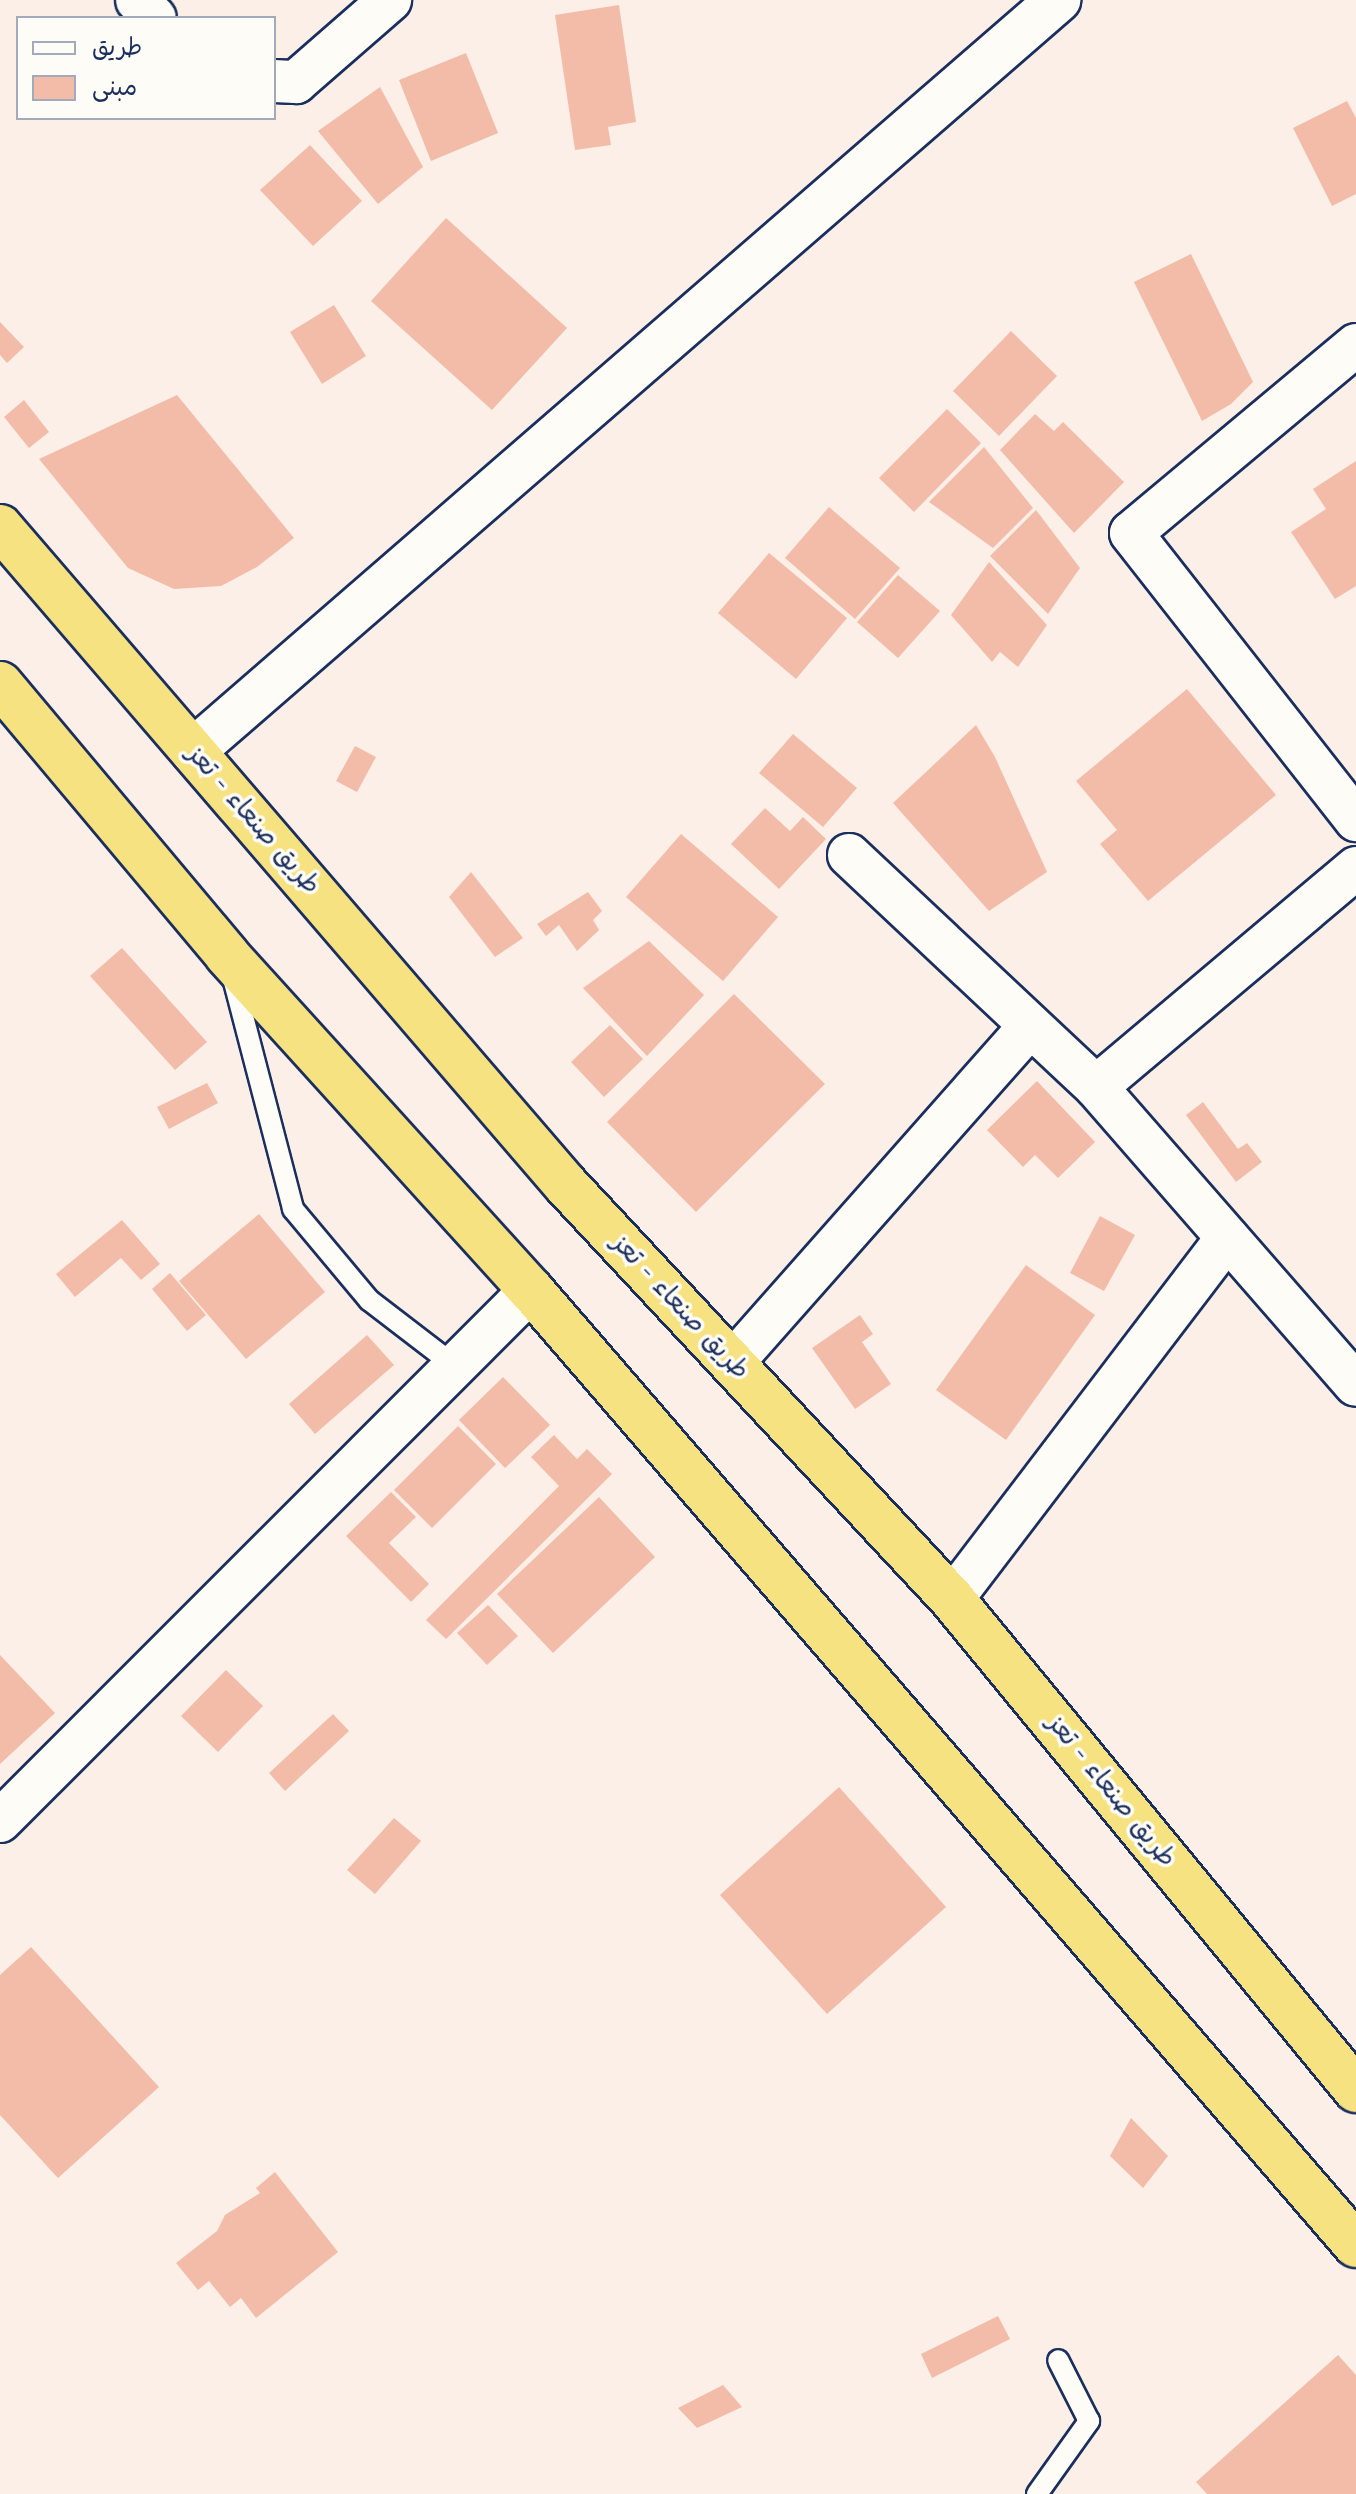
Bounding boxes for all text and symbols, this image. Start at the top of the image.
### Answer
legend [16,16,276,120]
text: طريق [92,33,142,61]
text: مبنى [92,73,137,101]
street label: طريق صنعاء - تعز [180,739,326,901]
street label: طريق صنعاء - تعز [605,1228,755,1386]
street label: طريق صنعاء - تعز [1040,1708,1182,1874]

